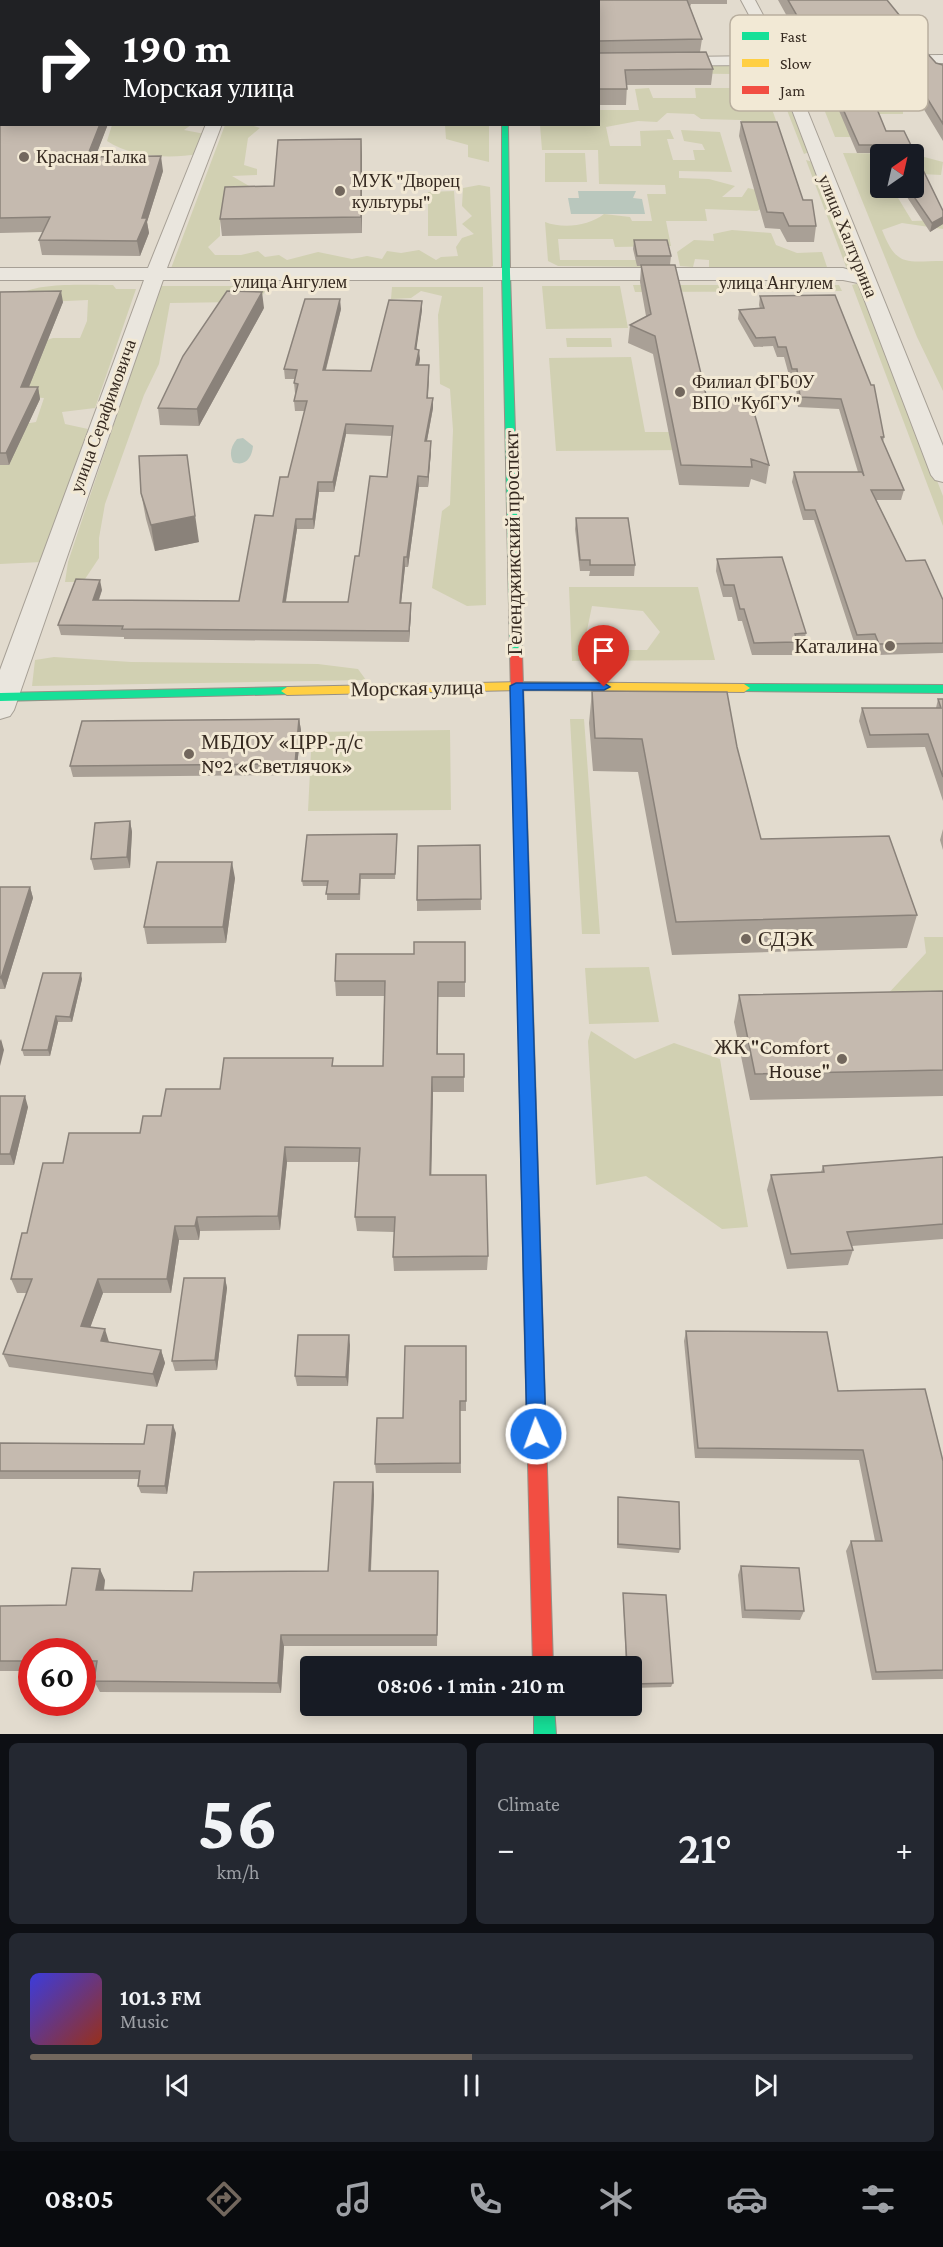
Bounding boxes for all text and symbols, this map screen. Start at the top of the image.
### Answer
legend [730,15,928,111]
icon: right [24,24,102,102]
text: 190 m [123,24,231,71]
text: Fast [780,28,807,45]
text: Slow [780,55,812,72]
text: Морская улица [123,73,294,103]
text: Jam [778,82,805,100]
north arrow [870,144,924,198]
map controls [870,144,924,198]
place label: Красная Талка [36,147,146,167]
marker: Красная Талка [17,150,31,164]
place label: МУК "Дворец культуры" [352,171,460,212]
street label: улица Халтурина [814,172,882,300]
marker: МУК "Дворец культуры" [333,184,347,198]
street label: улица Ангулем [233,272,347,292]
street label: улица Ангулем [719,273,833,293]
street label: улица Серафимовича [66,337,140,495]
place label: Филиал ФГБОУ ВПО "КубГУ" [692,372,815,413]
marker: Филиал ФГБОУ ВПО "КубГУ" [673,385,687,399]
street label: Геленджикский проспект [499,430,527,656]
pin [578,625,629,687]
icon: arrive [587,634,620,667]
place label: Каталина [794,634,879,658]
marker: Каталина [883,639,897,653]
street label: Морская улица [350,675,484,701]
place label: МБДОУ «ЦРР-д/с №2 «Светлячок» [201,730,363,778]
marker: МБДОУ «ЦРР-д/с №2 «Светлячок» [182,747,196,761]
place label: СДЭК [758,927,815,951]
marker: СДЭК [739,932,753,946]
place label: ЖК "Comfort House" [714,1035,831,1083]
marker: ЖК "Comfort House" [835,1052,849,1066]
position arrow [504,1402,568,1466]
speed limit sign: 60 [18,1638,96,1716]
text: 08:06 · 1 min · 210 m [377,1673,565,1698]
text: 56 [198,1778,278,1865]
text: Climate [497,1793,560,1815]
text: 21° [678,1823,732,1873]
text: − [497,1830,514,1867]
text: + [896,1830,913,1867]
text: km/h [216,1861,260,1883]
text: 101.3 FM [120,1985,202,2010]
text: Music [120,2010,169,2032]
icon: previous [161,2069,194,2102]
icon: pause [455,2069,488,2102]
icon: next [749,2069,782,2102]
icon: directions [203,2178,245,2220]
icon: music [333,2178,375,2220]
icon: phone [464,2178,506,2220]
icon: climate [595,2178,637,2220]
icon: car [726,2178,768,2220]
icon: filters [857,2178,899,2220]
text: 08:05 [44,2184,114,2214]

